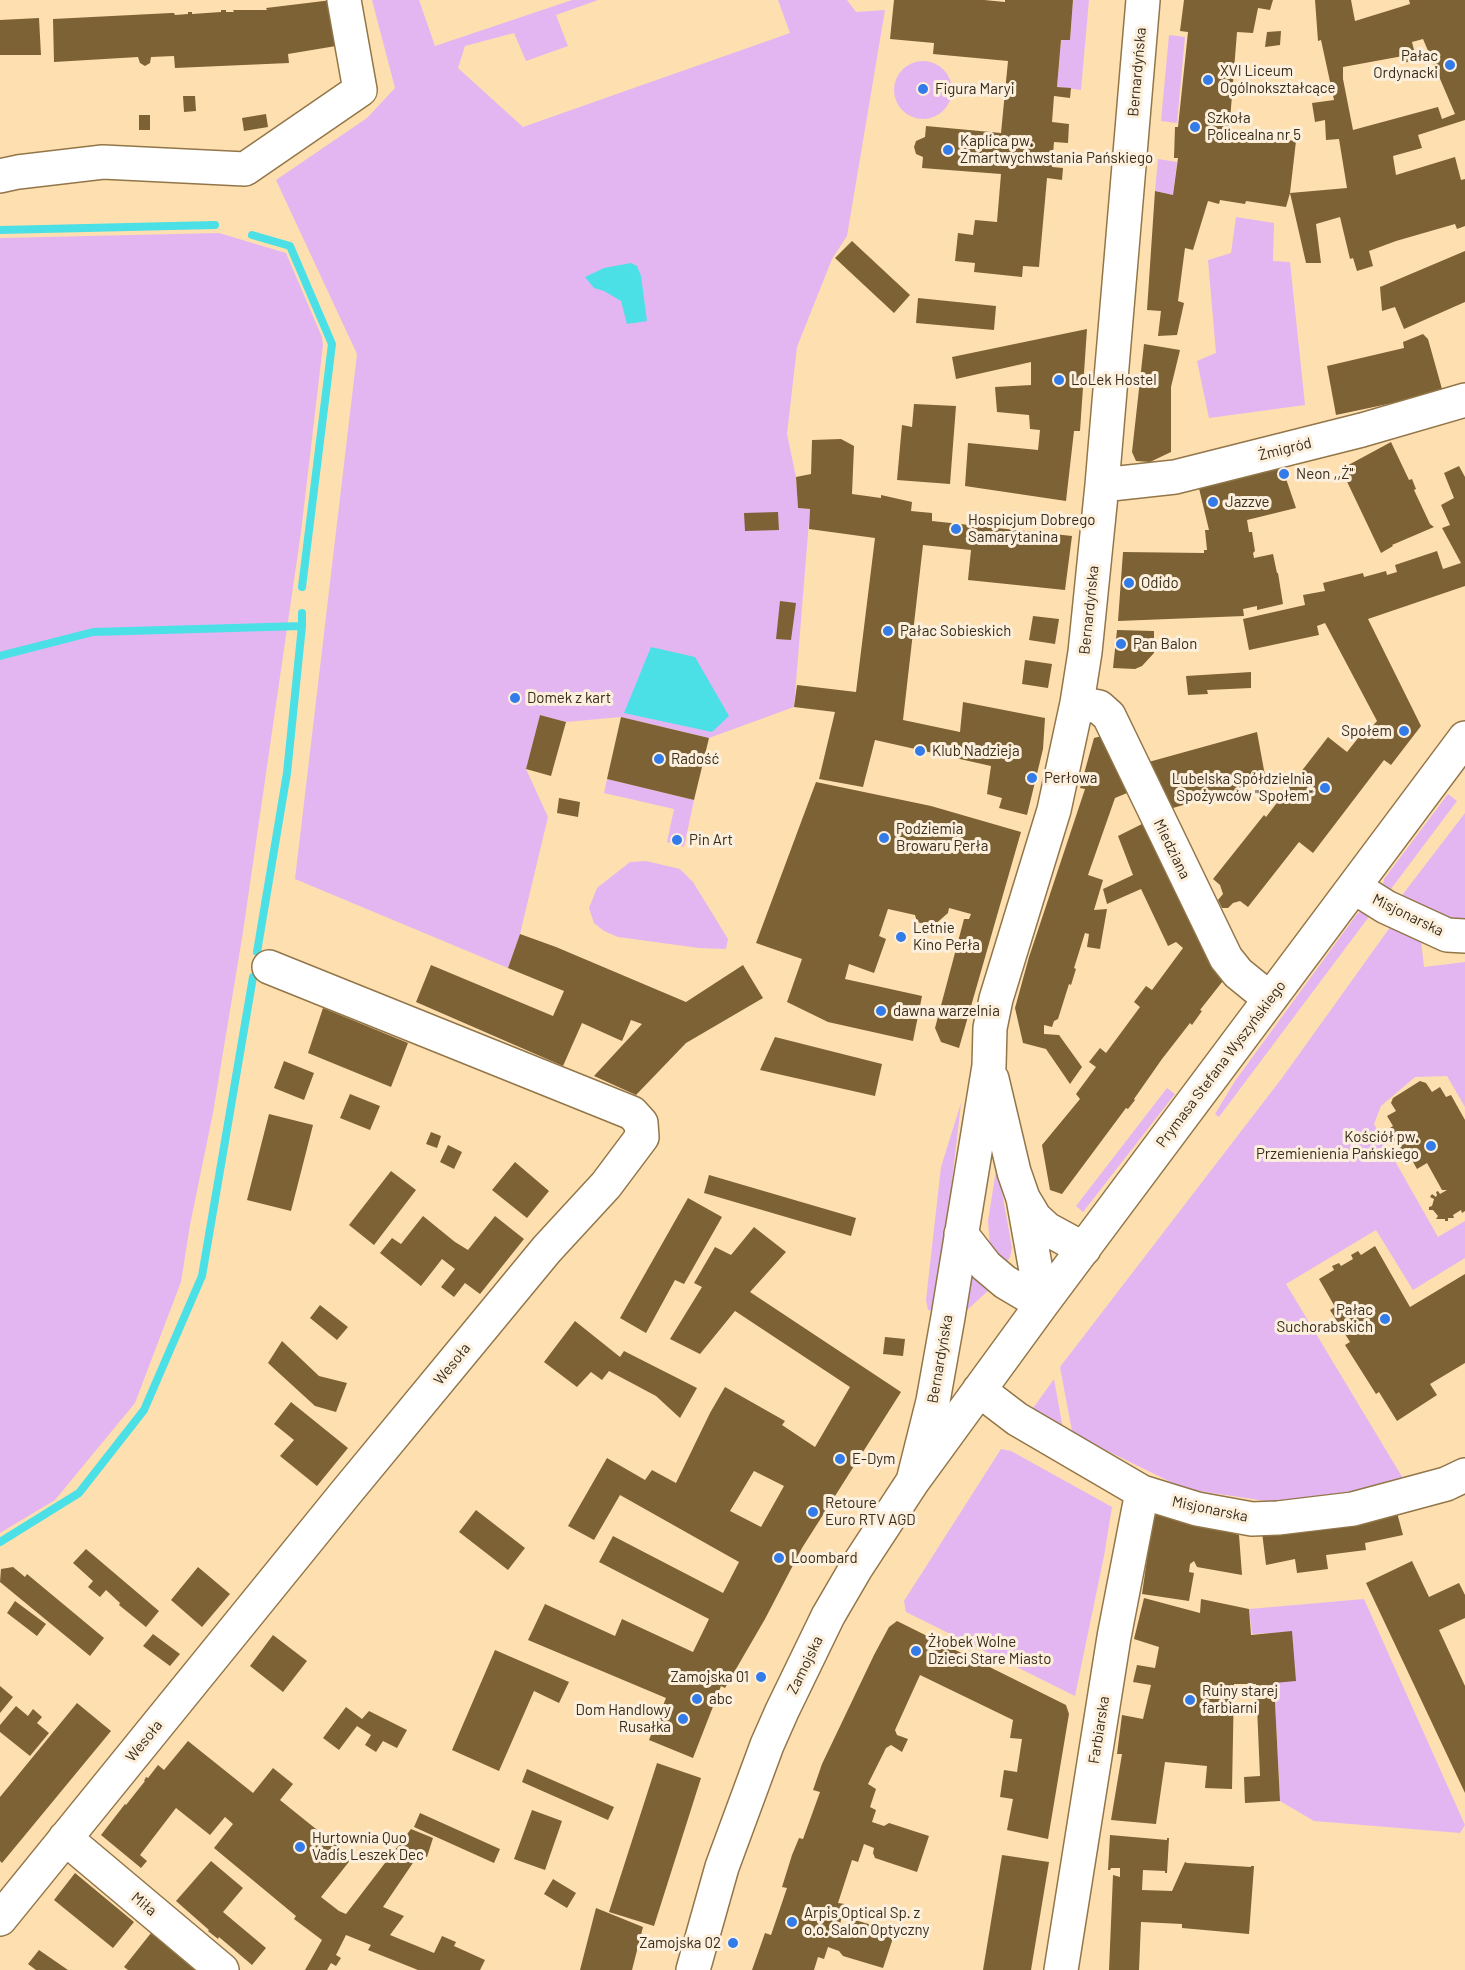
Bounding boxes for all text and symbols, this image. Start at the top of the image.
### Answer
street label: Bernardyńska [1124,27,1150,117]
place label: Pałac Ordynacki [1373,47,1438,82]
marker: Pałac Ordynacki [1443,58,1457,72]
place label: XVI Liceum Ogólnokształcące [1220,62,1336,97]
marker: XVI Liceum Ogólnokształcące [1201,73,1215,87]
place label: Figura Maryi [935,80,1015,98]
marker: Figura Maryi [916,82,930,96]
place label: Szkoła Policealna nr 5 [1207,109,1301,144]
marker: Szkoła Policealna nr 5 [1188,120,1202,134]
place label: Kaplica pw. Zmartwychwstania Pańskiego [960,132,1153,167]
marker: Kaplica pw. Zmartwychwstania Pańskiego [941,143,955,157]
place label: LoLek Hostel [1071,371,1157,389]
marker: LoLek Hostel [1052,373,1066,387]
street label: Żmigród [1257,434,1313,464]
place label: Neon ,,Ż'' [1296,465,1354,483]
marker: Neon ,,Ż'' [1277,467,1291,481]
place label: Jazzve [1225,493,1270,511]
marker: Jazzve [1206,495,1220,509]
place label: Hospicjum Dobrego Samarytanina [968,511,1095,546]
marker: Hospicjum Dobrego Samarytanina [949,522,963,536]
street label: Bernardyńska [1075,565,1103,655]
place label: Odido [1141,574,1179,592]
marker: Odido [1122,576,1136,590]
place label: Pałac Sobieskich [900,622,1011,640]
marker: Pałac Sobieskich [881,624,895,638]
place label: Pan Balon [1133,635,1197,653]
marker: Pan Balon [1114,637,1128,651]
place label: Domek z kart [527,689,611,707]
marker: Domek z kart [508,691,522,705]
place label: Społem [1341,722,1392,740]
marker: Społem [1397,724,1411,738]
place label: Klub Nadzieja [932,742,1020,760]
marker: Klub Nadzieja [913,744,927,758]
place label: Radość [671,750,719,768]
marker: Radość [652,752,666,766]
place label: Perłowa [1044,769,1097,787]
place label: Lubelska Spółdzielnia Spożywców "Społem" [1172,770,1313,805]
marker: Perłowa [1025,771,1039,785]
marker: Lubelska Spółdzielnia Spożywców "Społem" [1318,781,1332,795]
street label: Miedziana [1150,816,1194,882]
place label: Podziemia Browaru Perła [896,820,988,855]
place label: Pin Art [689,831,733,849]
marker: Podziemia Browaru Perła [877,831,891,845]
marker: Pin Art [670,833,684,847]
street label: Misjonarska [1369,890,1447,940]
place label: Letnie Kino Perła [913,919,980,954]
marker: Letnie Kino Perła [894,930,908,944]
street label: Prymasa Stefana Wyszyńskiego [1152,977,1290,1151]
place label: dawna warzelnia [893,1002,1000,1020]
marker: dawna warzelnia [874,1004,888,1018]
place label: Kościół pw. Przemienienia Pańskiego [1256,1128,1419,1163]
marker: Kościół pw. Przemienienia Pańskiego [1424,1139,1438,1153]
place label: Pałac Suchorabskich [1277,1301,1373,1336]
marker: Pałac Suchorabskich [1378,1312,1392,1326]
street label: Bernardyńska [923,1313,957,1405]
street label: Wesoła [430,1339,474,1389]
place label: E-Dym [852,1450,895,1468]
marker: E-Dym [833,1452,847,1466]
street label: Misjonarska [1170,1492,1250,1526]
place label: Retoure Euro RTV AGD [825,1494,916,1529]
marker: Retoure Euro RTV AGD [806,1505,820,1519]
place label: Loombard [791,1549,858,1567]
marker: Loombard [772,1551,786,1565]
street label: Zamojska [783,1633,827,1697]
place label: Żłobek Wolne Dzieci Stare Miasto [928,1633,1051,1668]
marker: Żłobek Wolne Dzieci Stare Miasto [909,1644,923,1658]
place label: Zamojska 01 [670,1668,749,1686]
marker: Zamojska 01 [754,1670,768,1684]
place label: Ruiny starej farbiarni [1202,1682,1278,1717]
place label: abc [709,1690,733,1708]
marker: abc [690,1692,704,1706]
marker: Ruiny starej farbiarni [1183,1693,1197,1707]
street label: Farbiarska [1085,1695,1113,1765]
place label: Dom Handlowy Rusałka [575,1701,671,1736]
marker: Dom Handlowy Rusałka [676,1712,690,1726]
street label: Wesoła [122,1716,166,1766]
place label: Hurtownia Quo Vadis Leszek Dec [312,1829,424,1864]
marker: Hurtownia Quo Vadis Leszek Dec [293,1840,307,1854]
street label: Miła [128,1888,160,1920]
place label: Arpis Optical Sp. z o.o. Salon Optyczny [804,1904,929,1939]
marker: Arpis Optical Sp. z o.o. Salon Optyczny [785,1915,799,1929]
place label: Zamojska 02 [639,1934,721,1952]
marker: Zamojska 02 [726,1936,740,1950]

